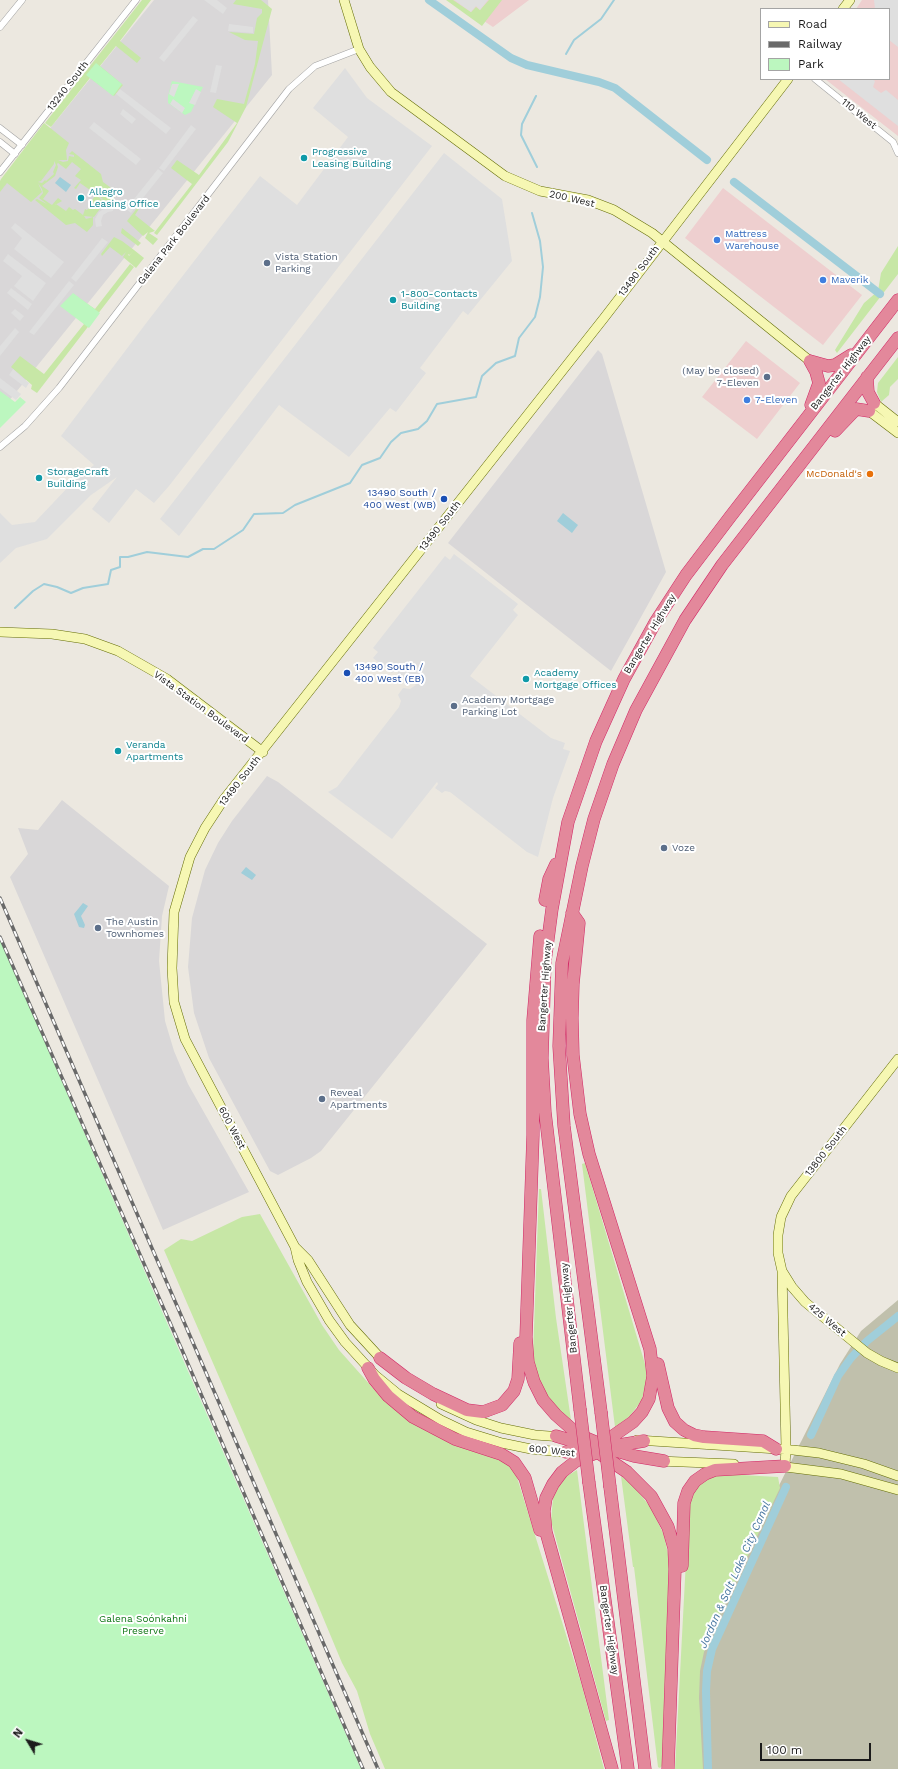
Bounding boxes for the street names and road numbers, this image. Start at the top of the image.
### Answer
street label: 13240 South [45,59,91,113]
street label: 110 West [839,96,879,132]
street label: 200 West [548,188,596,210]
street label: Galena Park Boulevard [135,193,213,287]
street label: 13490 South [616,243,662,299]
street label: Bangerter Highway [808,333,874,413]
street label: 13490 South [417,498,463,554]
street label: Bangerter Highway [621,592,679,676]
street label: Vista Station Boulevard [151,668,251,746]
street label: 13490 South [217,753,263,809]
street label: Bangerter Highway [536,940,554,1032]
street label: 600 West [216,1105,248,1151]
street label: 13800 South [803,1123,849,1179]
street label: Bangerter Highway [558,1262,580,1354]
street label: 425 West [806,1301,848,1339]
street label: 600 West [528,1443,576,1459]
street label: Bangerter Highway [597,1584,621,1676]

